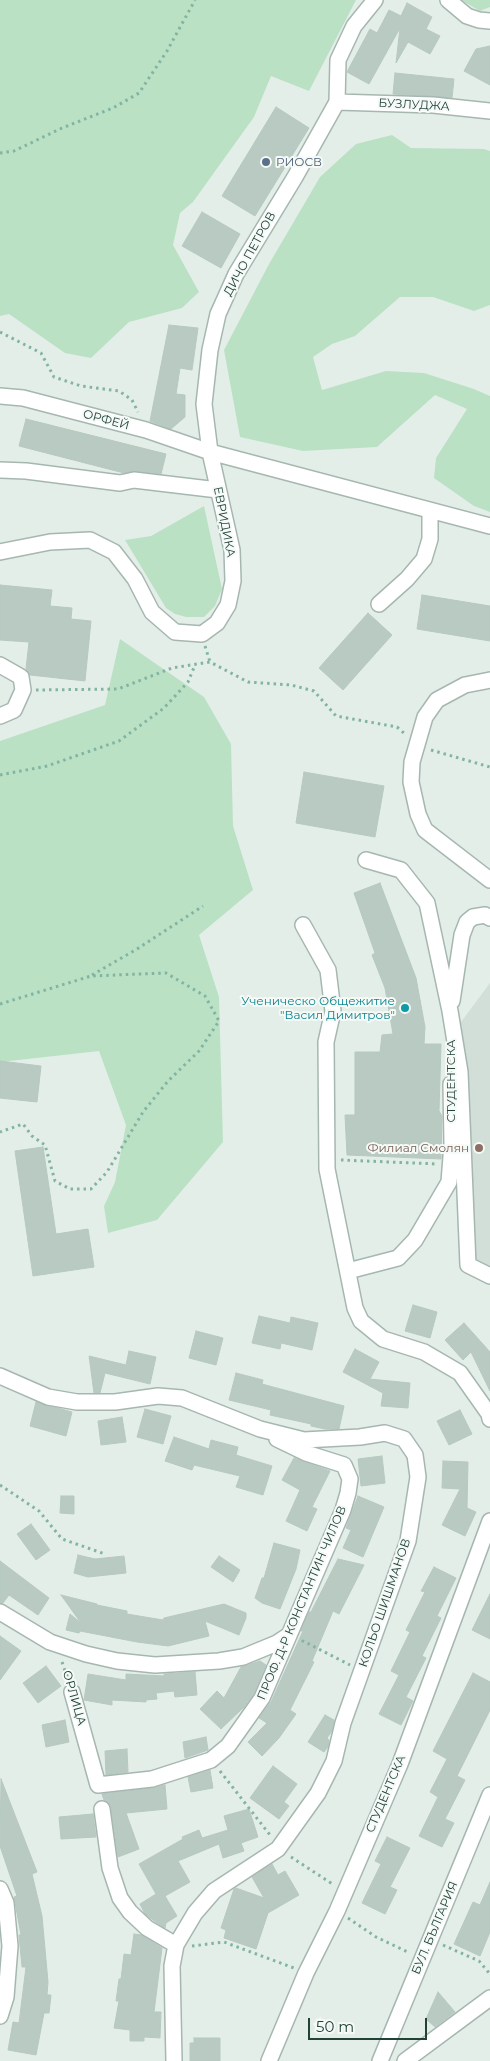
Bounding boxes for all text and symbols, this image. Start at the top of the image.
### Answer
street label: БУЗЛУДЖА [378,96,450,114]
place label: РИОСВ [276,155,322,169]
marker: РИОСВ [260,156,272,168]
street label: ДИЧО ПЕТРОВ [221,209,279,299]
street label: ОРФЕЙ [81,407,131,433]
street label: ЕВРИДИКА [210,486,238,558]
place label: Ученическо Общежитие "Васил Димитров" [241,994,395,1022]
marker: Ученическо Общежитие "Васил Димитров" [399,1002,411,1014]
street label: СТУДЕНТСКА [444,1040,458,1122]
place label: Филиал Смолян [368,1141,469,1155]
marker: Филиал Смолян [473,1142,485,1154]
street label: ПРОФ. Д-Р КОНСТАНТИН ЧИЛОВ [254,1504,350,1702]
street label: КОЛЬО ШИШМАНОВ [356,1537,414,1669]
street label: ОРЛИЦА [59,1669,89,1727]
street label: СТУДЕНТСКА [363,1753,409,1835]
street label: БУЛ. БЪЛГАРИЯ [409,1879,461,1977]
scale bar [310,2008,429,2040]
text: 50 m [316,2017,354,2036]

